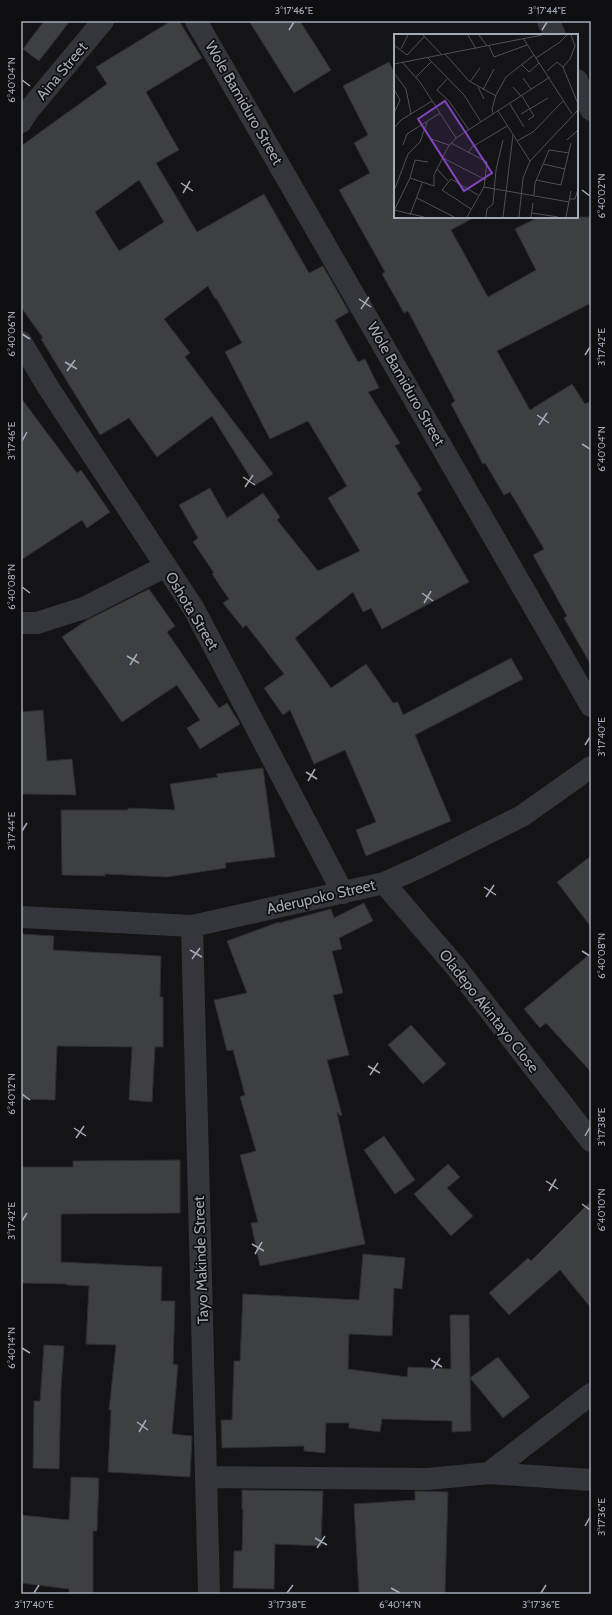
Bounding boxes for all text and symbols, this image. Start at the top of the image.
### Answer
text: 3°17'46"E [275,4,314,17]
text: 3°17'44"E [528,4,567,17]
inset map [394,34,578,218]
street label: Aina Street [33,38,91,104]
street label: Wole Bamiduro Street [201,38,287,168]
text: 6°40'04"N [5,57,18,103]
text: 6°40'02"N [595,173,608,219]
text: 6°40'06"N [5,311,18,357]
street label: Wole Bamiduro Street [363,319,449,449]
text: 3°17'42"E [595,328,608,366]
text: 3°17'46"E [5,421,18,460]
text: 6°40'04"N [595,426,608,472]
text: 6°40'08"N [5,564,18,610]
street label: Oshota Street [162,569,222,653]
text: 3°17'40"E [595,717,608,757]
text: 3°17'44"E [5,811,18,850]
street label: Aderupoko Street [265,876,377,918]
text: 6°40'08"N [595,933,608,979]
street label: Oladepo Akintayo Close [435,946,543,1076]
text: 6°40'12"N [5,1073,18,1115]
text: 3°17'38"E [595,1107,608,1146]
text: 6°40'10"N [595,1188,608,1232]
street label: Tayo Makinde Street [190,1195,212,1325]
text: 3°17'42"E [5,1202,18,1240]
text: 6°40'14"N [5,1327,18,1369]
text: 3°17'36"E [595,1497,608,1536]
text: 3°17'40"E [14,1598,54,1611]
text: 3°17'38"E [268,1598,307,1611]
text: 6°40'14"N [379,1598,421,1611]
text: 3°17'36"E [522,1598,561,1611]

